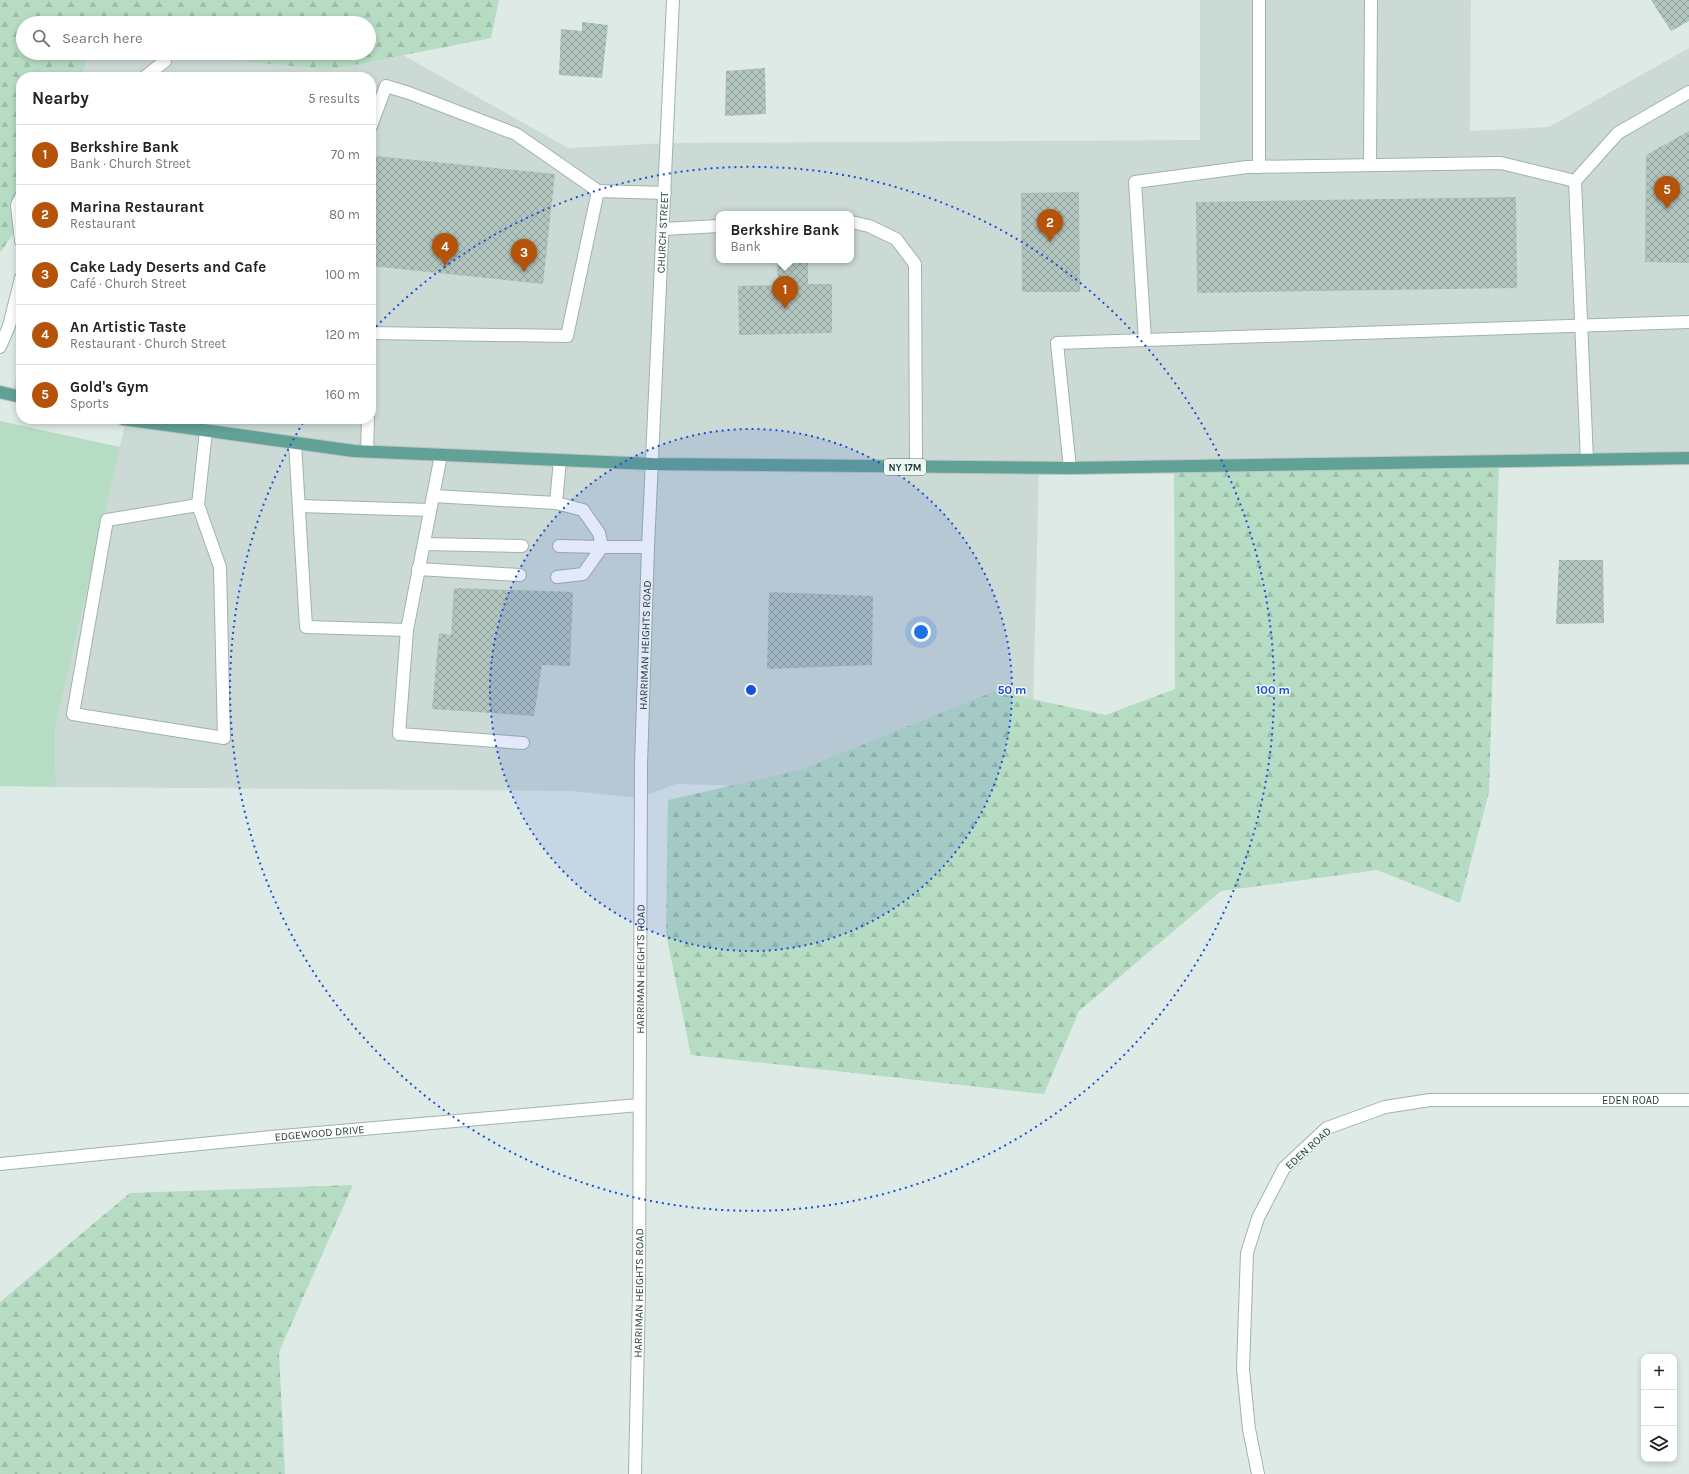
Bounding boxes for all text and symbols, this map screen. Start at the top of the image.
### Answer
search box [16,16,376,60]
icon: search [30,27,52,49]
text: Search here [62,29,143,47]
text: Nearby [32,88,89,108]
text: 5 results [308,91,360,106]
text: Berkshire Bank [70,138,179,156]
text: 1 [43,147,47,162]
text: 70 m [331,147,360,162]
text: Bank · Church Street [70,156,191,171]
pin: 5 [1654,176,1680,209]
street label: CHURCH STREET [655,191,671,274]
text: Marina Restaurant [70,198,204,216]
text: 2 [41,207,49,222]
text: 80 m [329,207,360,222]
pin: 2 [1037,209,1063,242]
popup [716,211,854,263]
text: Restaurant [70,216,136,231]
text: Berkshire Bank [731,221,839,239]
pin: 4 [432,233,458,266]
pin: 3 [511,239,537,272]
text: Bank [731,239,761,254]
text: Cake Lady Deserts and Cafe [70,258,266,276]
text: 3 [41,267,49,282]
text: 100 m [325,267,360,282]
text: Café · Church Street [70,276,186,291]
pin: 1 [772,276,798,309]
text: An Artistic Taste [70,318,186,336]
text: 4 [41,327,49,342]
text: 120 m [325,327,360,342]
text: Restaurant · Church Street [70,336,226,351]
text: Gold's Gym [70,378,149,396]
text: 5 [41,387,49,402]
text: 160 m [325,387,360,402]
text: Sports [70,396,109,411]
road number: NY 17M [884,459,926,475]
street label: HARRIMAN HEIGHTS ROAD [637,580,654,710]
your location [911,622,931,642]
centre of rings [744,683,758,697]
text: 50 m [998,683,1027,697]
text: 100 m [1256,683,1290,697]
street label: HARRIMAN HEIGHTS ROAD [634,904,647,1034]
street label: EDEN ROAD [1602,1094,1659,1107]
street label: EDGEWOOD DRIVE [274,1123,365,1144]
street label: EDEN ROAD [1283,1124,1334,1172]
street label: HARRIMAN HEIGHTS ROAD [632,1228,646,1358]
map controls [1641,1354,1677,1462]
button: + [1641,1354,1677,1390]
button: − [1641,1390,1677,1426]
button: layers [1641,1426,1677,1462]

